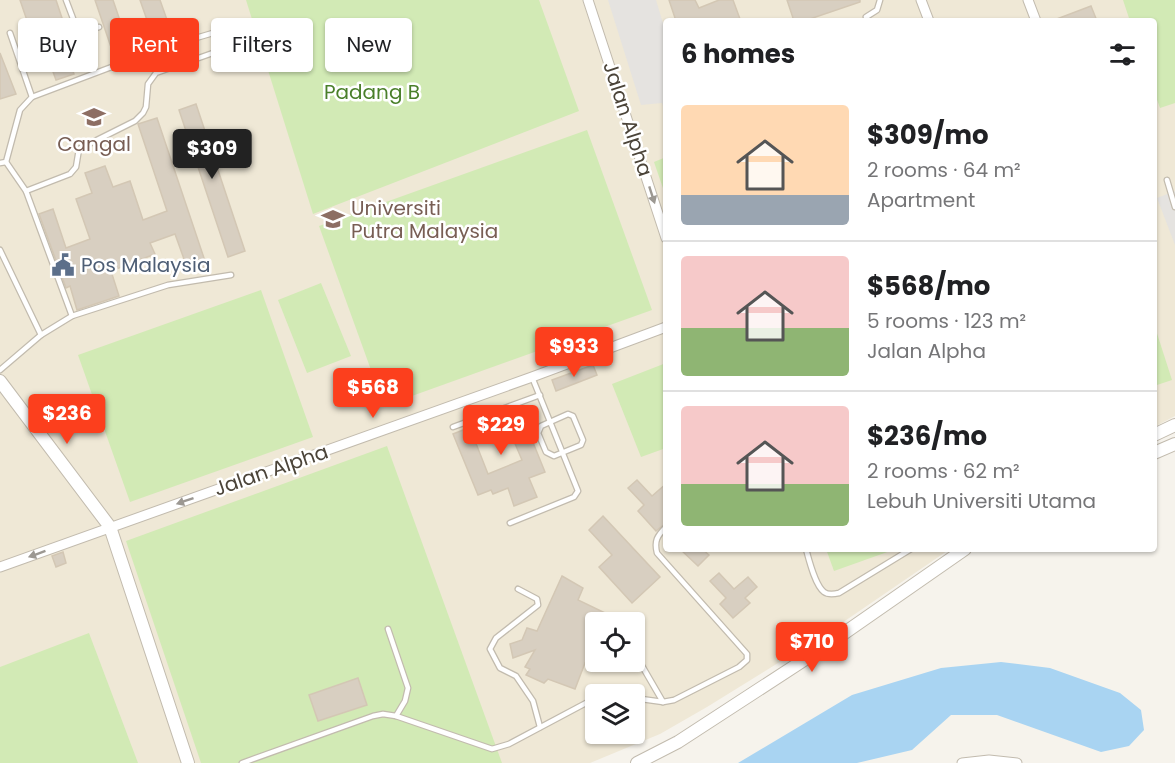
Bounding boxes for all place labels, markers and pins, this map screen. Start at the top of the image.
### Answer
school or university icon: Cangal [81,104,107,130]
pin: $309 [176,129,248,180]
place label: Cangal [57,130,131,158]
place label: Universiti Putra Malaysia [351,194,498,245]
school or university icon: Universiti Putra Malaysia [320,206,346,232]
place label: Pos Malaysia [81,251,210,279]
public building icon: Pos Malaysia [50,252,76,278]
pin: $933 [538,327,610,378]
pin: $568 [337,368,409,419]
pin: $236 [31,394,103,445]
pin: $229 [465,405,537,456]
pin: $710 [776,622,848,673]

